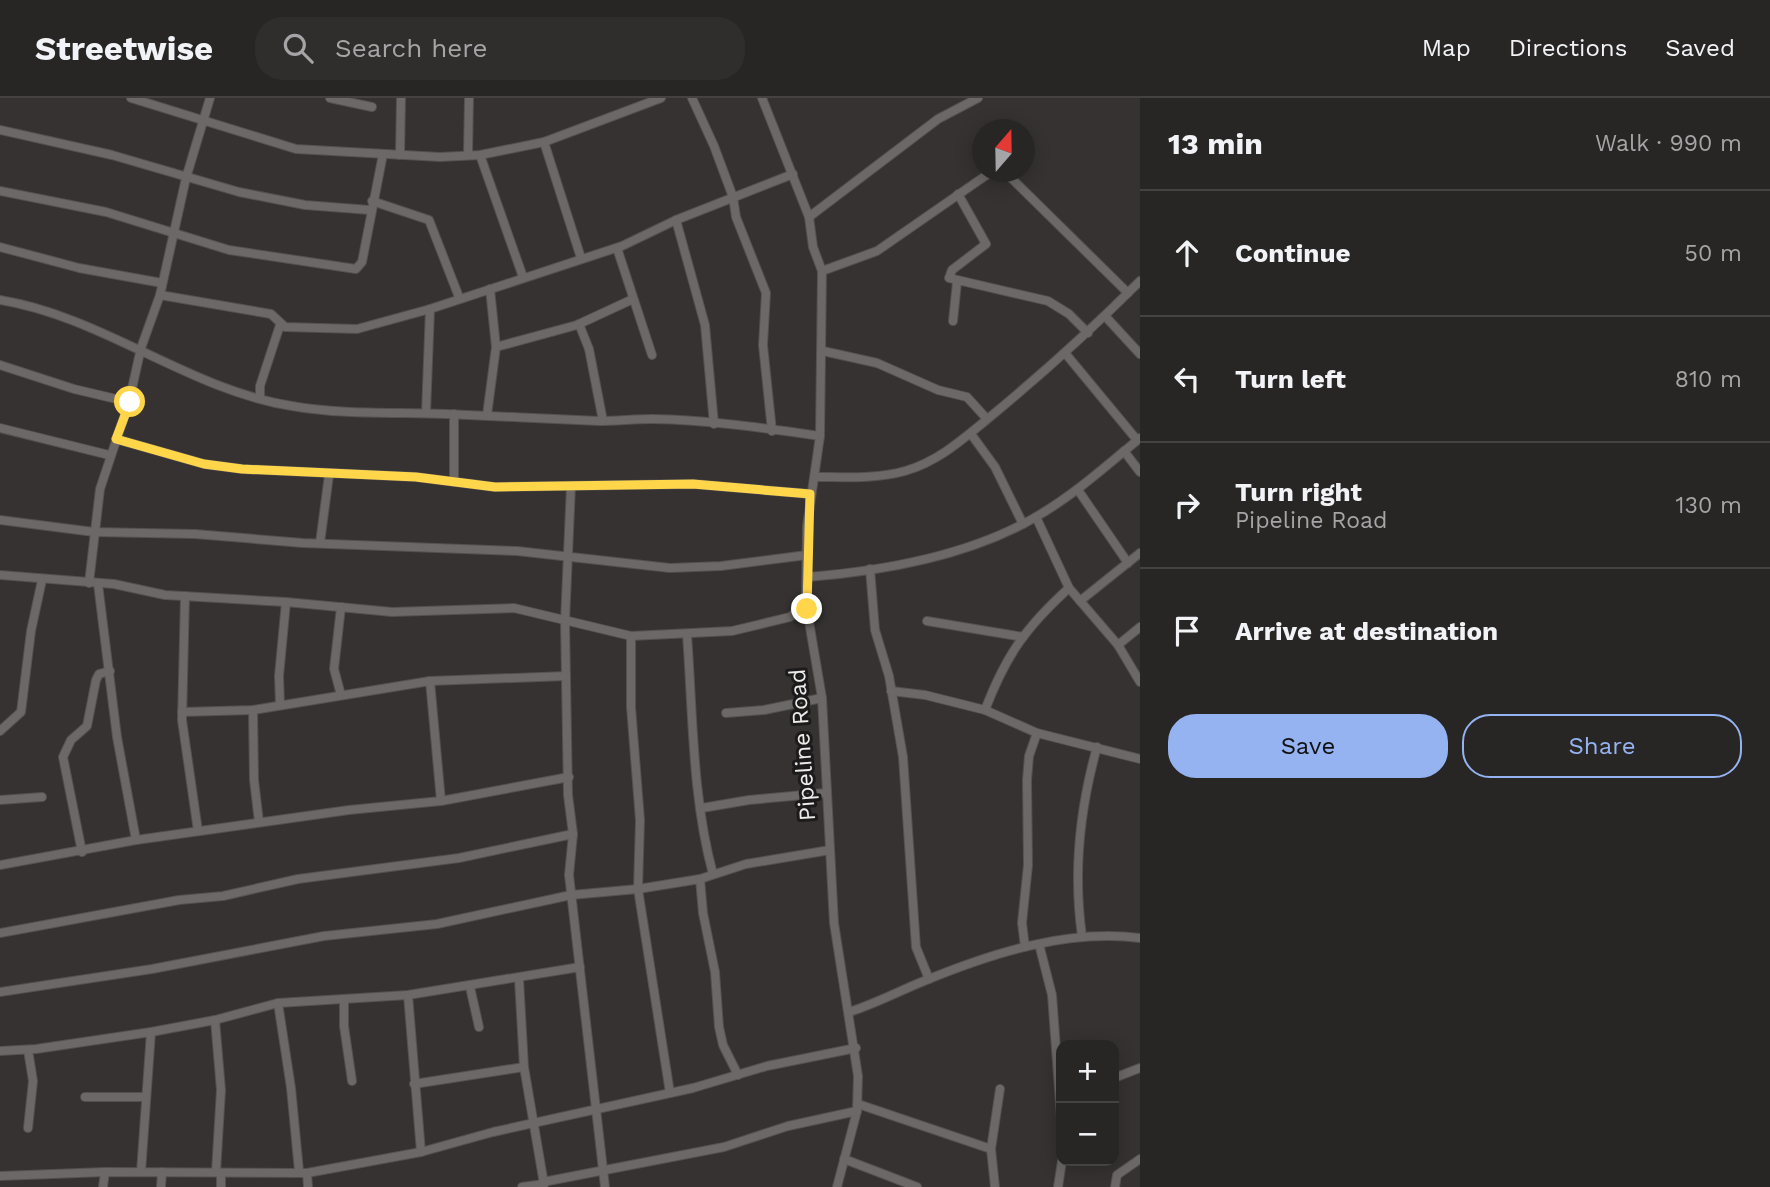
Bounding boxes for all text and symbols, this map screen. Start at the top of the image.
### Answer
search box [255,17,745,80]
text: Streetwise [35,29,213,68]
icon: search [279,29,317,67]
text: Search here [335,33,487,63]
text: Map [1422,34,1471,62]
text: Directions [1509,34,1627,62]
text: Saved [1665,34,1735,62]
north arrow [972,119,1035,182]
text: 13 min [1168,126,1263,161]
text: Walk · 990 m [1595,130,1742,157]
icon: ahead [1168,234,1206,272]
text: Continue [1235,238,1351,268]
text: 50 m [1685,240,1742,267]
icon: left [1168,360,1206,398]
text: Turn left [1235,364,1346,394]
text: 810 m [1675,366,1742,393]
route start [114,386,145,417]
text: Turn right [1235,477,1362,507]
icon: right [1168,486,1206,524]
text: 130 m [1676,492,1742,519]
text: Pipeline Road [1235,507,1388,534]
route end [791,593,822,624]
icon: arrive [1168,612,1206,650]
text: Arrive at destination [1235,616,1498,646]
street label: Pipeline Road [784,668,821,822]
button: Save [1168,714,1448,778]
button: Share [1462,714,1742,778]
map controls [1056,1040,1119,1166]
button: + [1056,1040,1119,1103]
button: − [1056,1103,1119,1166]

